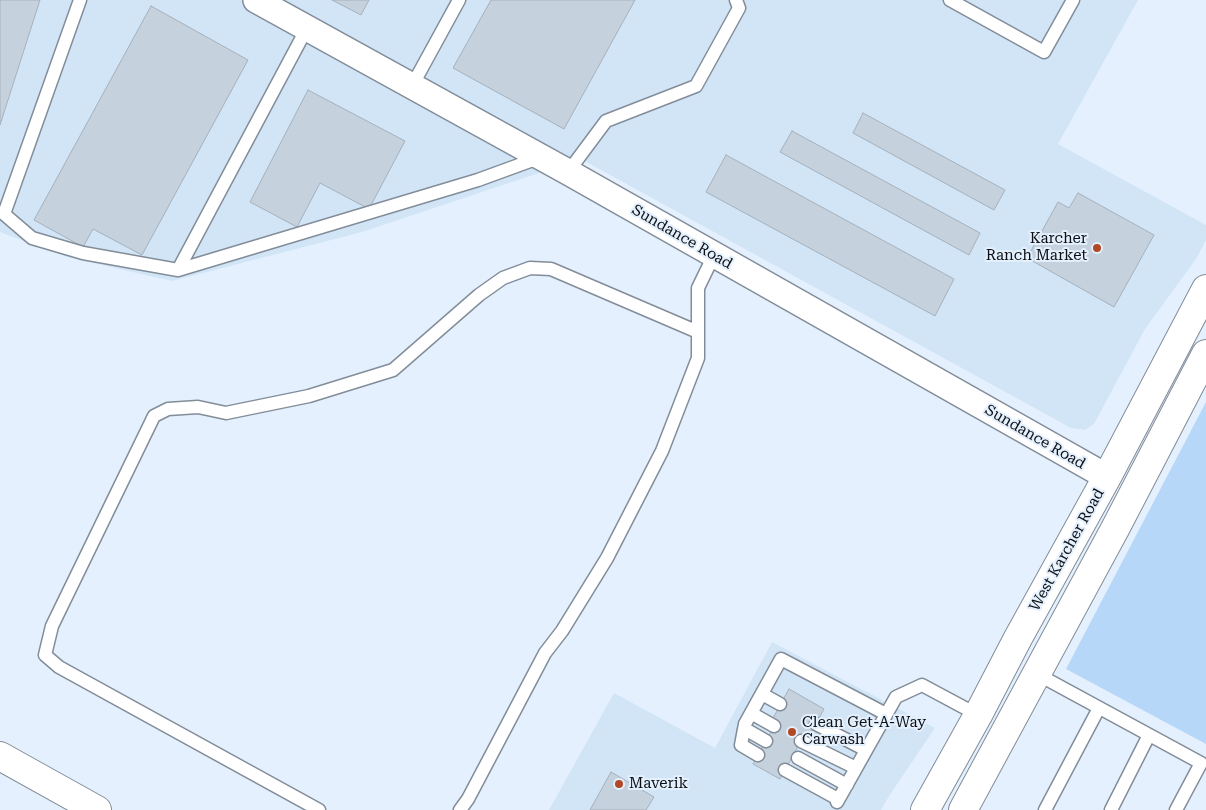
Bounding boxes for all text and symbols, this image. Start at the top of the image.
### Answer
street label: Sundance Road [629,201,735,273]
place label: Karcher Ranch Market [986,230,1087,265]
marker: Karcher Ranch Market [1091,242,1103,254]
street label: Sundance Road [982,401,1088,473]
street label: West Karcher Road [1026,486,1108,614]
place label: Clean Get-A-Way Carwash [802,714,926,749]
marker: Clean Get-A-Way Carwash [786,726,798,738]
place label: Maverik [629,775,688,793]
marker: Maverik [613,778,625,790]

